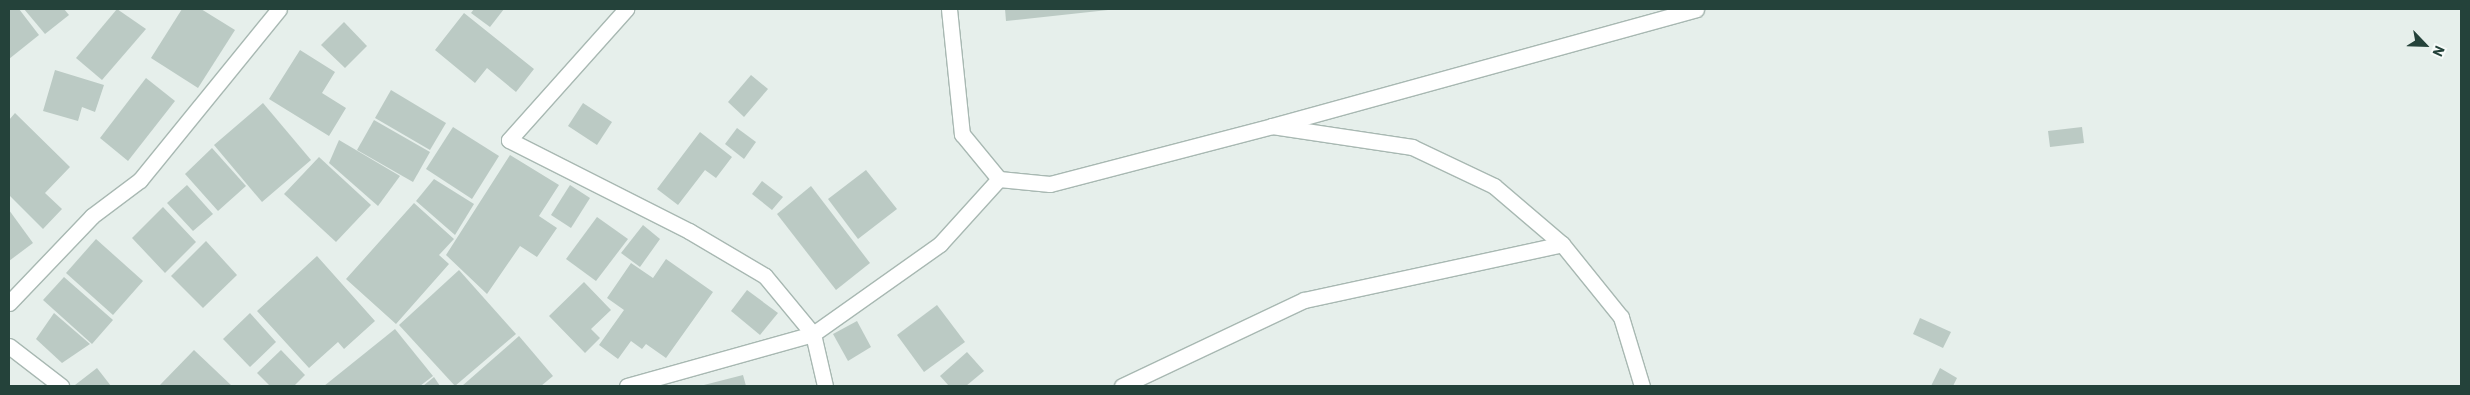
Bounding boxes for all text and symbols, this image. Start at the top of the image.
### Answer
north arrow [2400,20,2450,70]
text: N [2428,43,2449,59]

